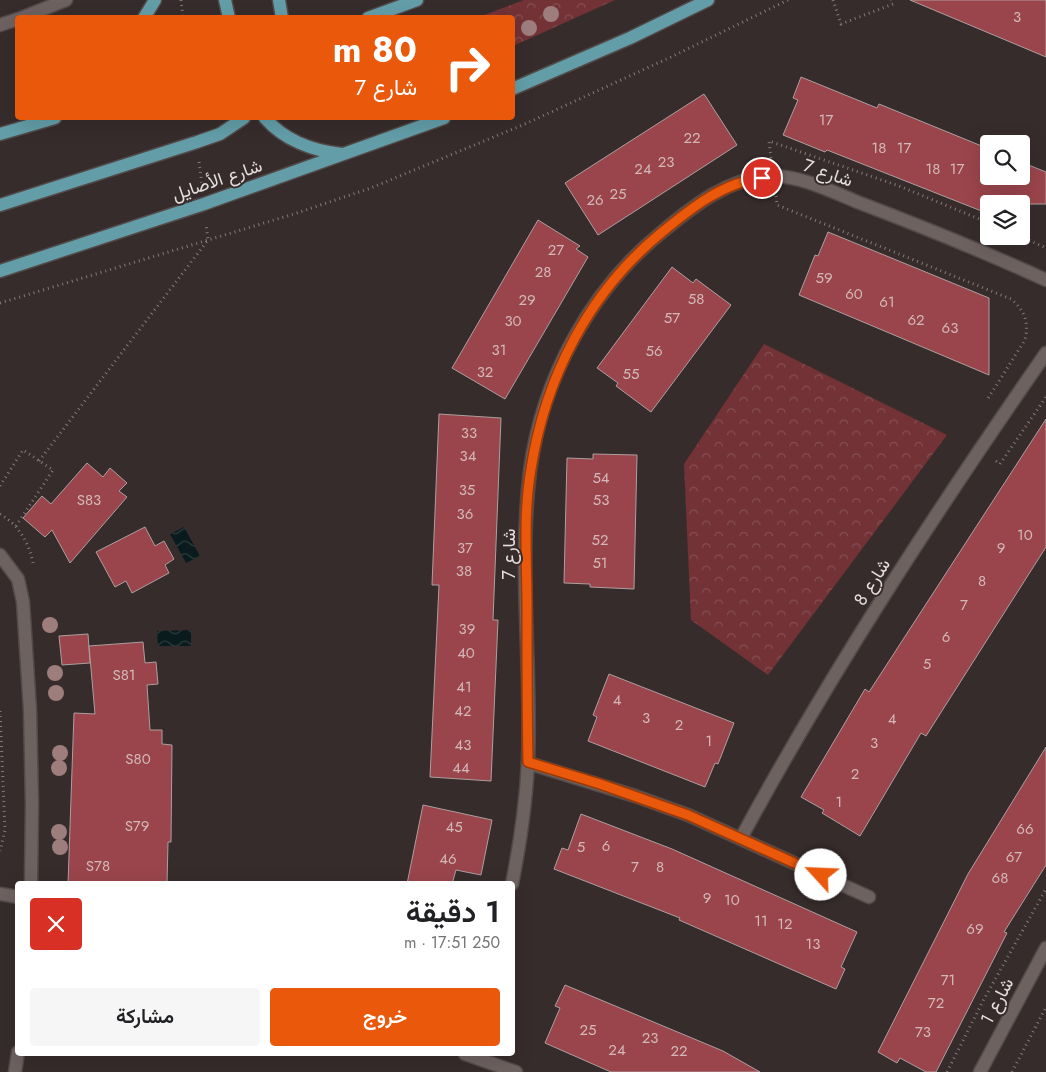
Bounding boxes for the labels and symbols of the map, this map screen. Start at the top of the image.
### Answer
house number: 3 [1013,6,1021,28]
house number: 17 [819,109,833,131]
house number: 22 [683,127,701,149]
house number: 18 [872,137,886,159]
house number: 17 [897,137,911,159]
house number: 23 [658,151,674,173]
street label: شارع الأصايل [168,152,266,208]
street label: شارع 7 [800,152,856,194]
pin [741,157,783,199]
house number: 24 [634,158,652,180]
house number: 18 [926,158,940,180]
house number: 17 [950,158,964,180]
house number: 25 [610,183,627,205]
house number: 26 [586,189,604,211]
house number: 27 [548,239,564,261]
house number: 28 [535,261,551,283]
house number: 59 [815,267,833,289]
house number: 60 [845,283,863,305]
house number: 58 [688,288,704,310]
house number: 29 [518,289,536,311]
house number: 61 [879,291,895,313]
house number: 57 [664,307,680,329]
house number: 62 [907,309,925,331]
house number: 30 [504,310,522,332]
house number: 63 [942,317,958,339]
house number: 31 [492,339,506,361]
house number: 56 [645,340,663,362]
house number: 32 [477,361,493,383]
house number: 55 [623,363,639,385]
house number: 33 [461,422,477,444]
house number: 34 [460,445,477,467]
house number: 54 [592,467,610,489]
house number: 35 [459,479,475,501]
house number: S83 [77,489,101,511]
house number: 53 [593,489,609,511]
house number: 36 [457,503,473,525]
house number: 10 [1017,524,1033,546]
street label: شارع 7 [496,528,522,580]
house number: 52 [592,529,609,551]
house number: 37 [457,537,473,559]
house number: 9 [997,537,1005,559]
house number: 51 [592,552,608,574]
street label: شارع 8 [847,553,897,611]
house number: 38 [456,560,472,582]
house number: 8 [978,570,986,592]
house number: 7 [960,594,968,616]
house number: 39 [459,618,475,640]
house number: 6 [942,626,950,648]
house number: 40 [457,642,475,664]
house number: 5 [923,653,931,675]
house number: S81 [112,664,136,686]
house number: 41 [456,676,472,698]
house number: 4 [613,689,622,711]
house number: 42 [454,700,472,722]
house number: 3 [642,707,650,729]
house number: 4 [888,708,897,730]
house number: 2 [675,714,683,736]
house number: 1 [706,730,712,752]
house number: 3 [870,732,878,754]
house number: 43 [455,734,471,756]
house number: S80 [125,748,151,770]
house number: 44 [452,757,470,779]
house number: 2 [851,763,859,785]
house number: 1 [836,791,842,813]
house number: S79 [125,815,149,837]
house number: 45 [445,816,463,838]
house number: 66 [1016,818,1034,840]
house number: 6 [602,835,610,857]
house number: 5 [577,836,585,858]
house number: 67 [1006,846,1022,868]
house number: 46 [439,848,457,870]
position arrow [794,848,846,900]
house number: S78 [86,855,110,877]
house number: 7 [631,856,639,878]
house number: 8 [656,856,664,878]
house number: 68 [992,867,1008,889]
house number: 9 [703,887,711,909]
house number: 10 [724,889,740,911]
house number: 11 [754,910,768,932]
house number: 12 [777,913,793,935]
house number: 69 [966,918,984,940]
house number: 13 [806,933,820,955]
house number: 71 [941,969,955,991]
street label: شارع 1 [974,973,1020,1029]
house number: 72 [928,992,944,1014]
house number: 25 [580,1019,597,1041]
house number: 73 [915,1021,931,1043]
house number: 23 [642,1027,658,1049]
house number: 24 [608,1039,626,1061]
house number: 22 [670,1040,688,1062]

